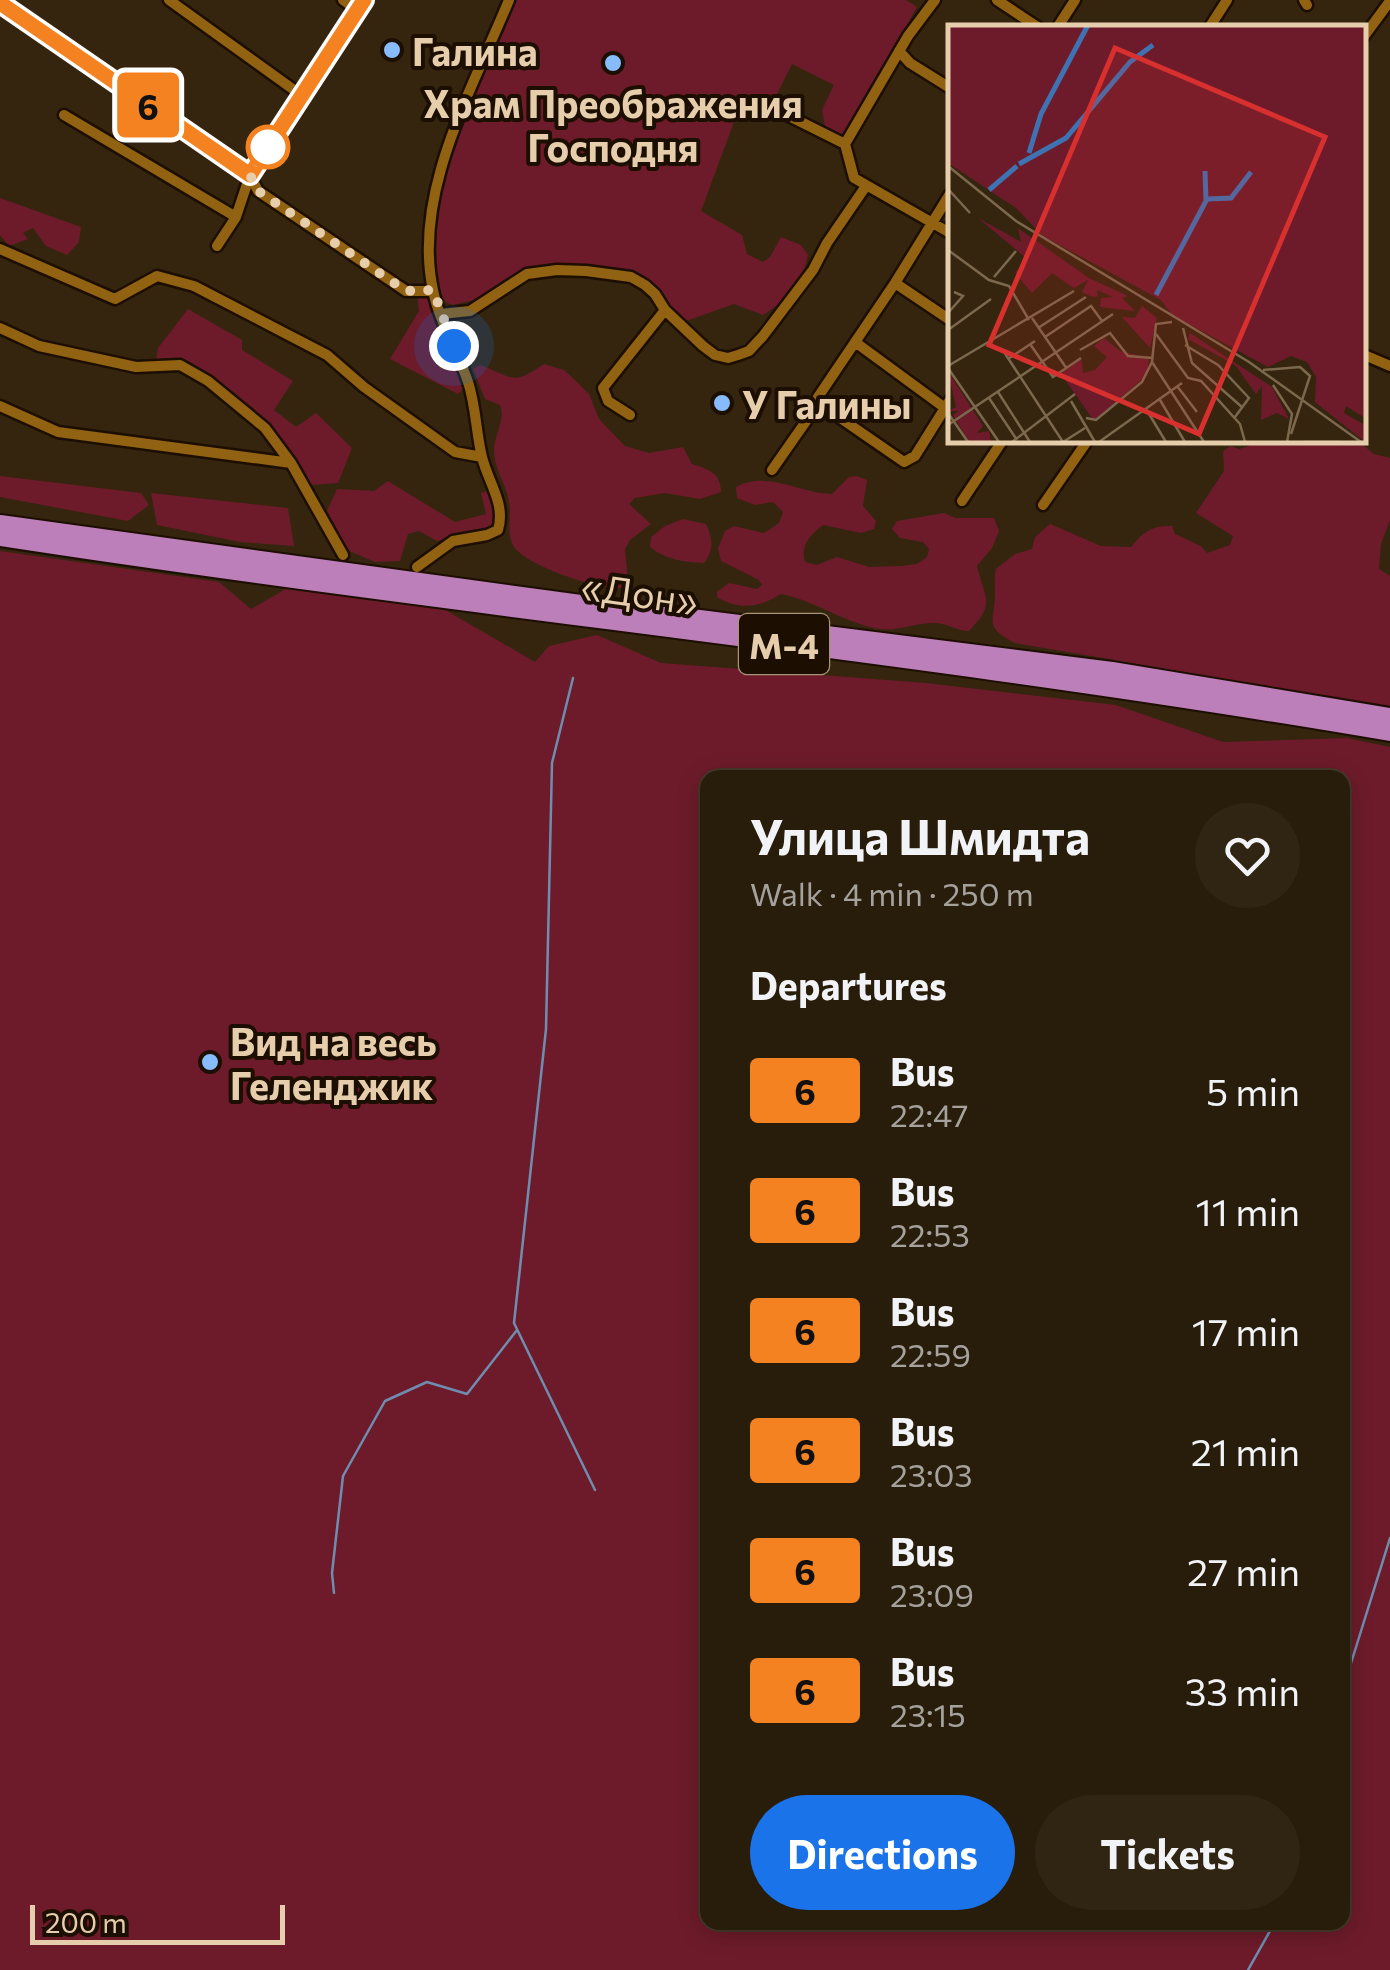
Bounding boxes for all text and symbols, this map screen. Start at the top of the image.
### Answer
inset map [948,25,1365,442]
place label: Галина [412,27,538,74]
marker: Галина [381,39,403,61]
marker: Храм Преображения Господня [602,52,624,74]
line badge: 6 [116,72,180,138]
place label: Храм Преображения Господня [423,79,803,170]
text: 6 [137,84,159,127]
unlabelled marker [247,126,289,168]
your location [429,321,479,371]
place label: У Галины [742,380,911,427]
marker: У Галины [711,392,733,414]
street label: «Дон» [579,561,701,623]
road number: М-4 [739,614,829,674]
button: heart [1195,803,1300,908]
text: Улица Шмидта [750,806,1090,865]
text: Walk · 4 min · 250 m [750,873,1034,913]
text: Departures [750,961,947,1008]
place label: Вид на весь Геленджик [230,1017,437,1108]
text: Bus [890,1047,955,1094]
marker: Вид на весь Геленджик [199,1051,221,1073]
text: 5 min [1206,1067,1300,1114]
text: 6 [794,1069,816,1112]
text: 22:47 [890,1094,969,1134]
text: Bus [890,1167,955,1214]
text: 11 min [1196,1187,1300,1234]
text: 6 [794,1189,816,1232]
text: 22:53 [890,1214,970,1254]
text: Bus [890,1287,955,1334]
text: 17 min [1192,1307,1300,1354]
text: 6 [794,1309,816,1352]
text: 22:59 [890,1334,971,1374]
text: Bus [890,1407,955,1454]
text: 21 min [1191,1427,1300,1474]
text: 6 [794,1429,816,1472]
text: 23:03 [890,1454,973,1494]
text: Bus [890,1527,955,1574]
text: 27 min [1187,1547,1300,1594]
text: 6 [794,1549,816,1592]
text: 23:09 [890,1574,974,1614]
text: Bus [890,1647,955,1694]
text: 33 min [1185,1667,1300,1714]
text: 6 [794,1669,816,1712]
text: 23:15 [890,1694,966,1734]
button: Directions [750,1795,1015,1910]
button: Tickets [1035,1795,1300,1910]
scale bar [30,1900,285,1944]
text: 200 m [45,1905,127,1939]

